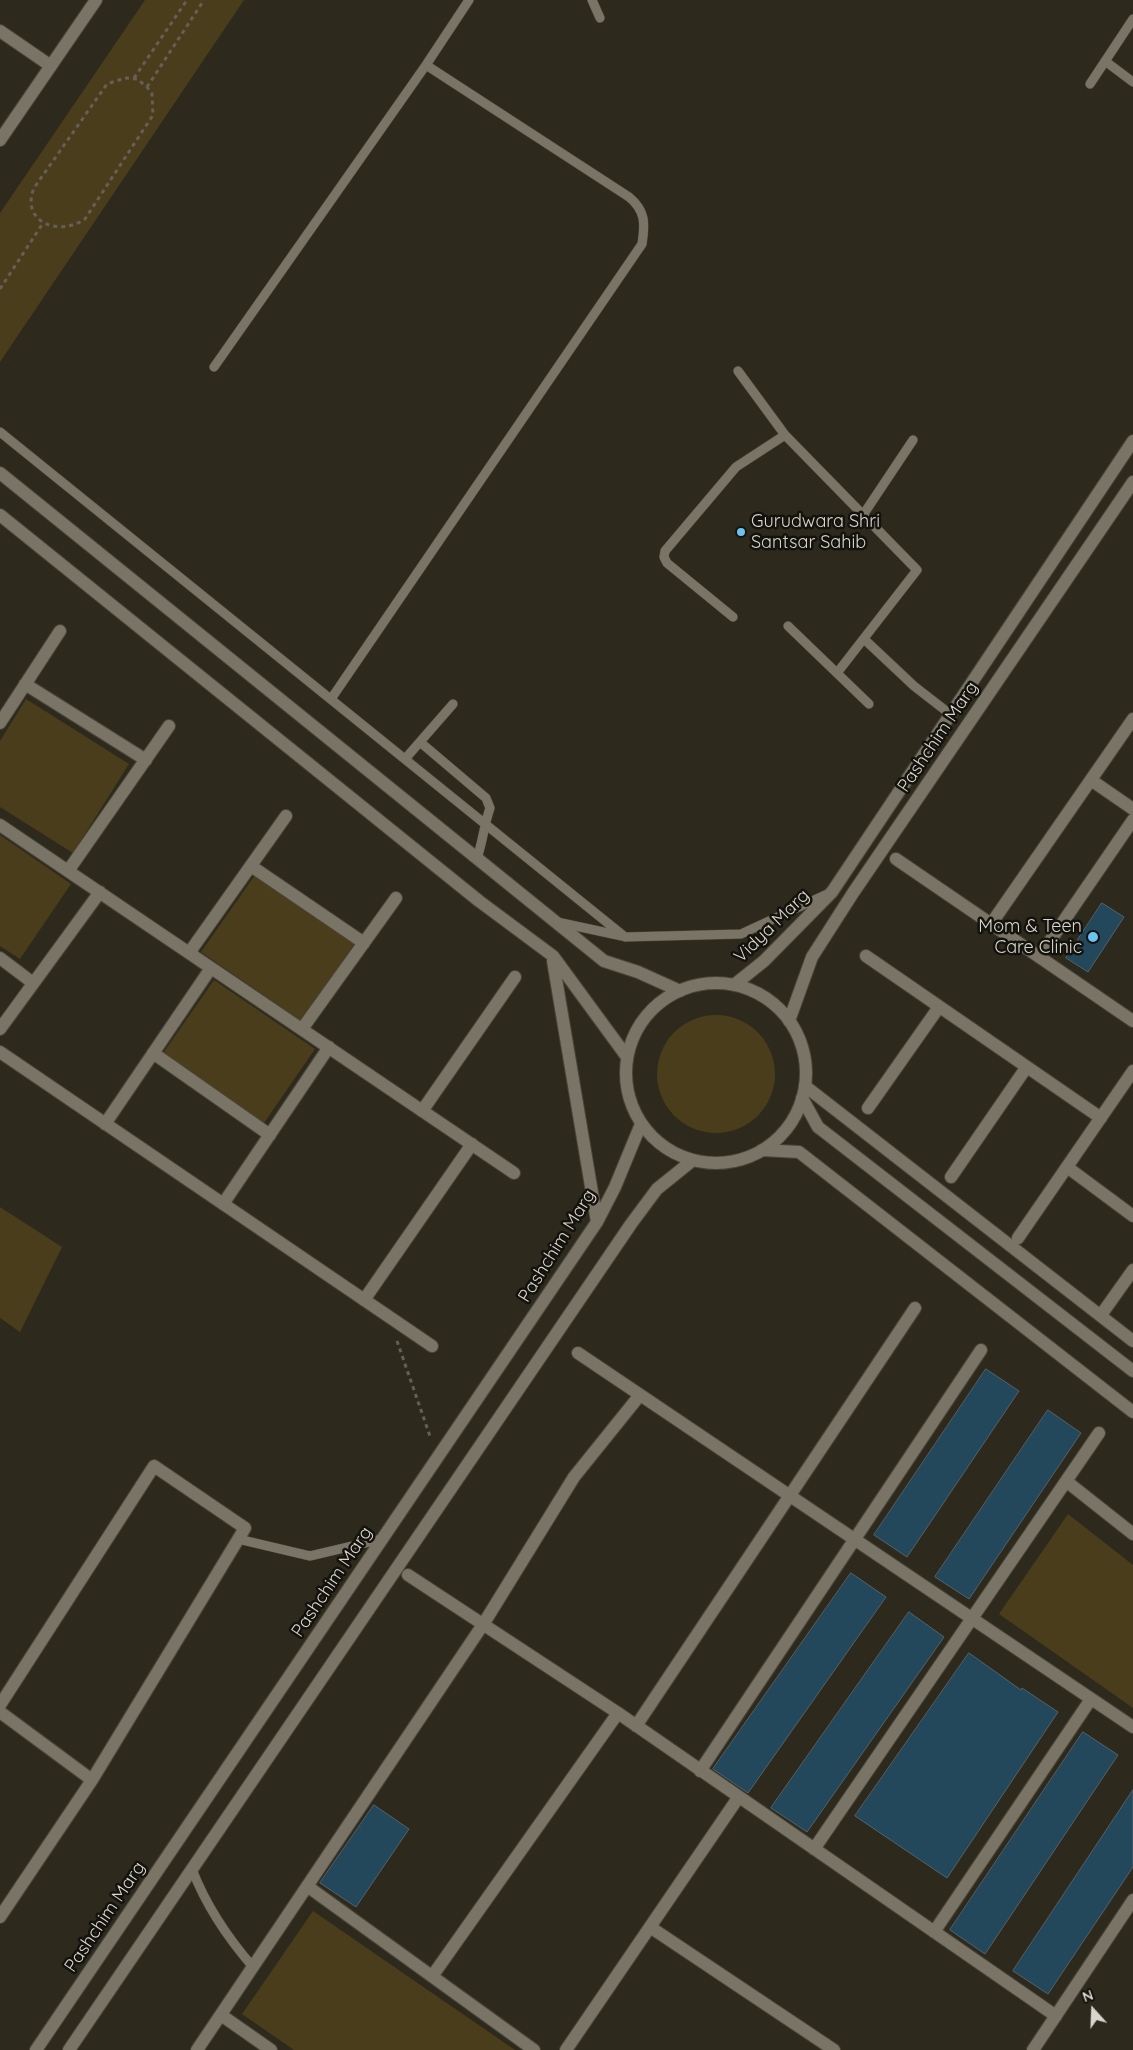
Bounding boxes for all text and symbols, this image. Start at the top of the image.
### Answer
place label: Gurudwara Shri Santsar Sahib [751,511,880,554]
marker: Gurudwara Shri Santsar Sahib [735,526,747,538]
street label: Pashchim Marg [893,678,983,796]
street label: Vidya Marg [730,885,814,967]
place label: Mom & Teen Care Clinic [978,916,1082,959]
marker: Mom & Teen Care Clinic [1086,930,1100,944]
street label: Pashchim Marg [514,1186,600,1306]
street label: Pashchim Marg [287,1523,377,1641]
street label: Pashchim Marg [60,1858,150,1976]
north arrow [1068,1985,1118,2035]
text: N [1080,1986,1096,2006]

